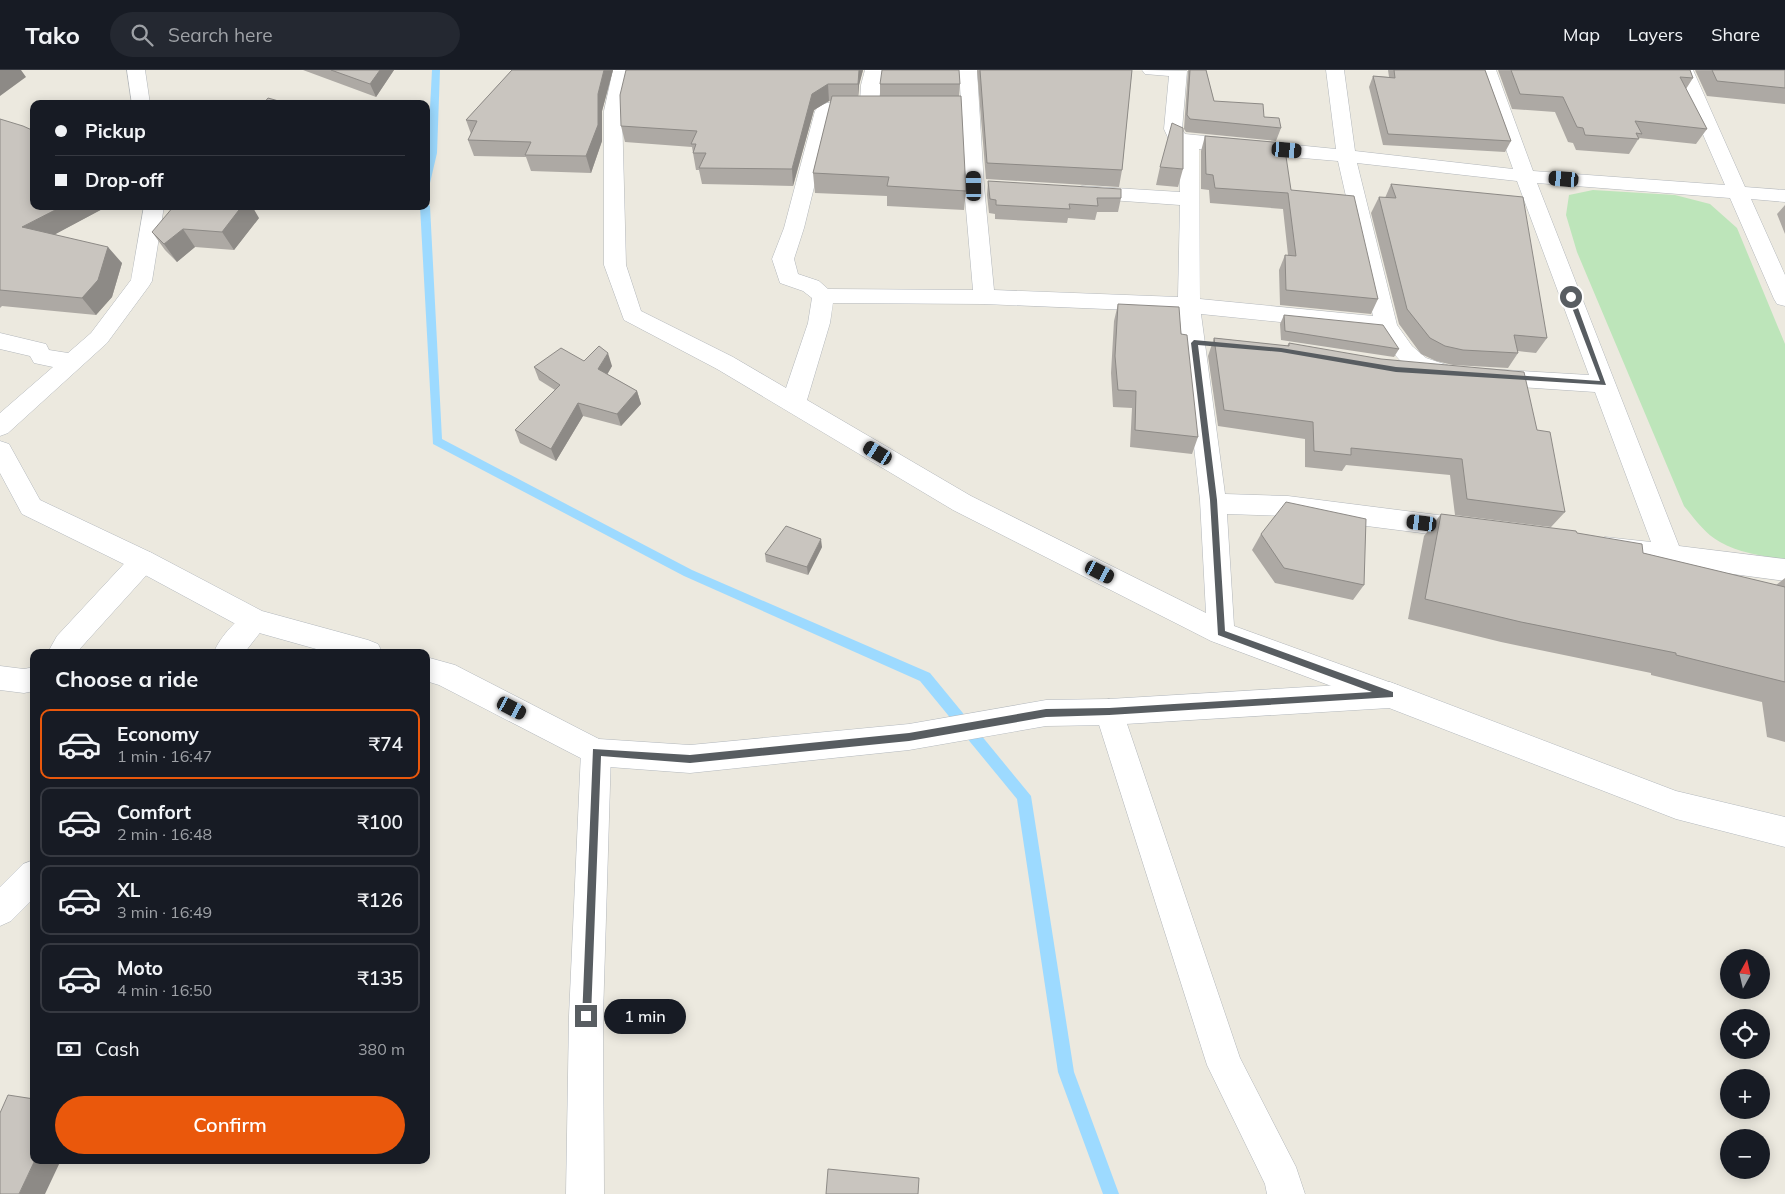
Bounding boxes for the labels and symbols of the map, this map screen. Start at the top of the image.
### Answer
car [1271,141,1302,159]
car [1548,170,1579,188]
car [966,171,981,201]
route start [1560,286,1582,308]
car [861,439,894,467]
car [1406,514,1437,532]
car [1083,559,1116,585]
car [495,695,528,721]
north arrow [1720,949,1770,999]
callout: 1 min [604,998,686,1034]
route end [575,1005,597,1027]

